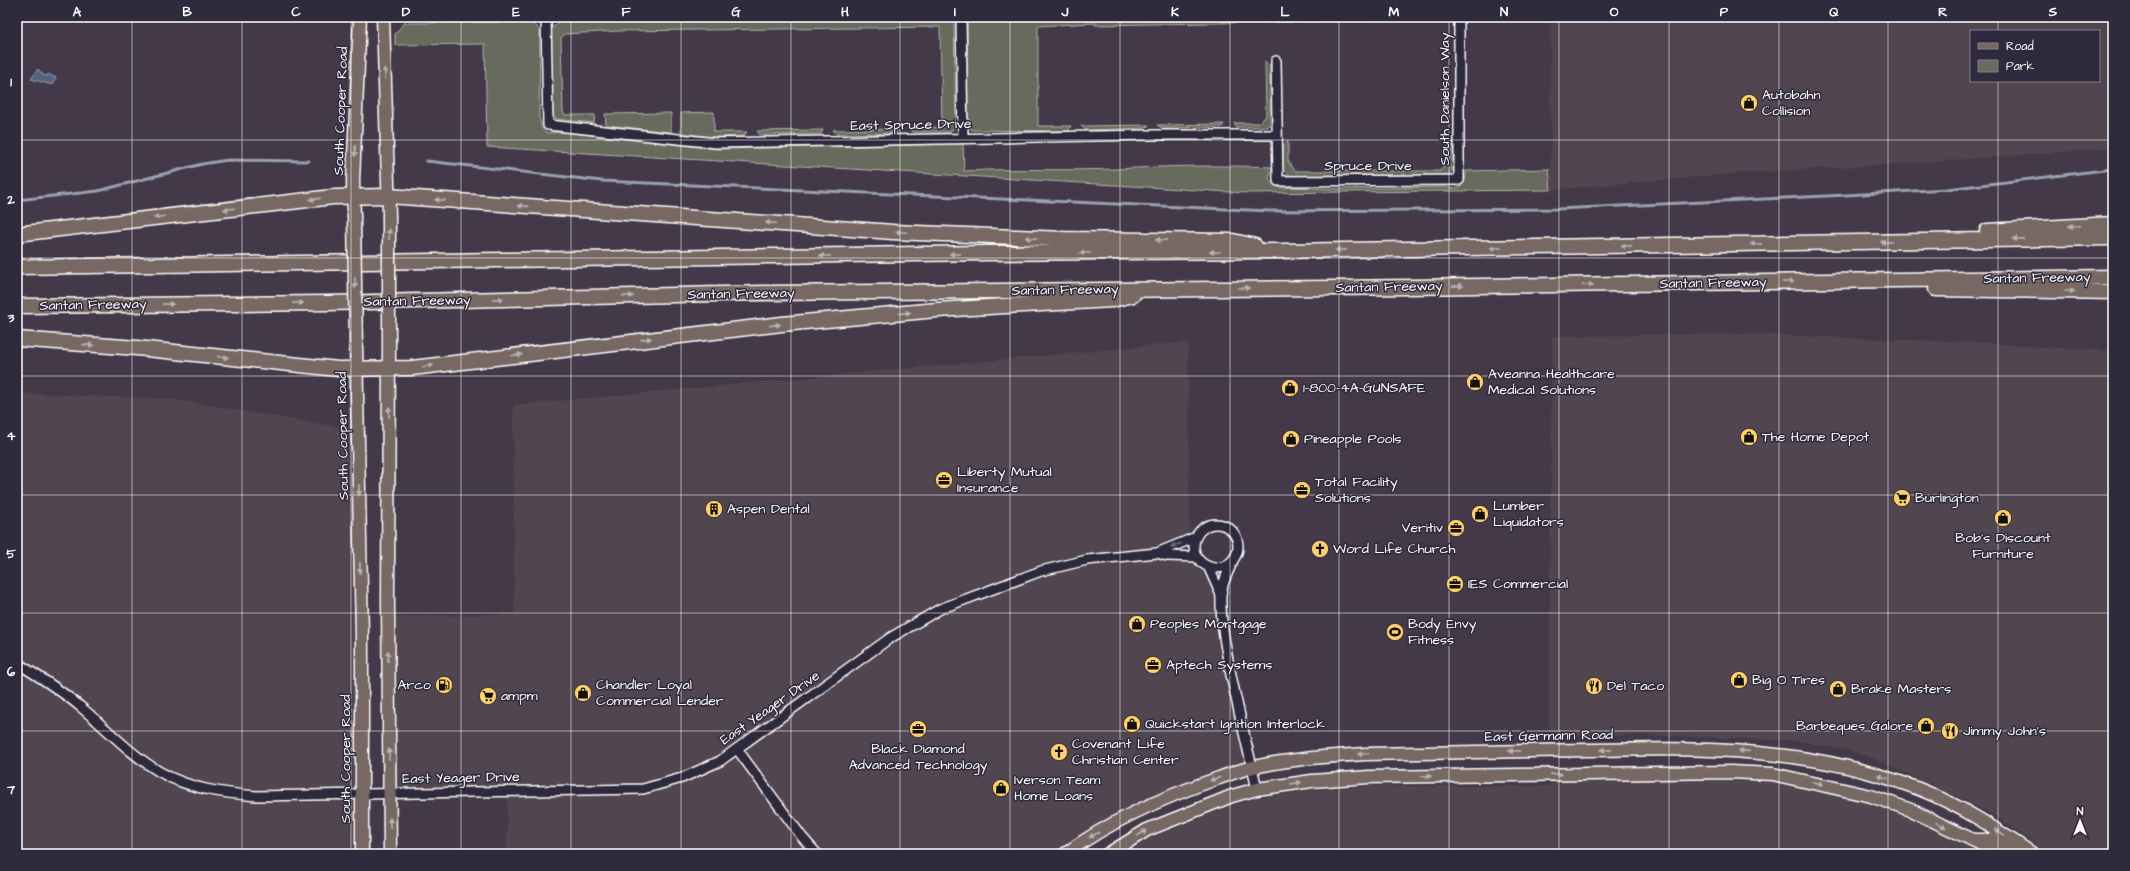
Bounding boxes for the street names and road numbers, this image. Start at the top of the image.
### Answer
street label: South Danielson Way [1435,32,1455,165]
street label: South Cooper Road [329,46,353,176]
street label: East Spruce Drive [850,114,972,136]
street label: Spruce Drive [1324,156,1412,176]
street label: Santan Freeway [1983,267,2091,289]
street label: Santan Freeway [1659,272,1767,294]
street label: Santan Freeway [1335,276,1443,298]
street label: Santan Freeway [1011,279,1119,301]
street label: Santan Freeway [687,283,795,305]
street label: Santan Freeway [363,290,471,312]
street label: Santan Freeway [39,294,147,316]
street label: South Cooper Road [332,371,354,501]
street label: East Yeager Drive [716,666,824,750]
street label: South Cooper Road [336,695,356,823]
street label: East Germann Road [1485,725,1613,747]
street label: East Yeager Drive [402,767,520,789]

